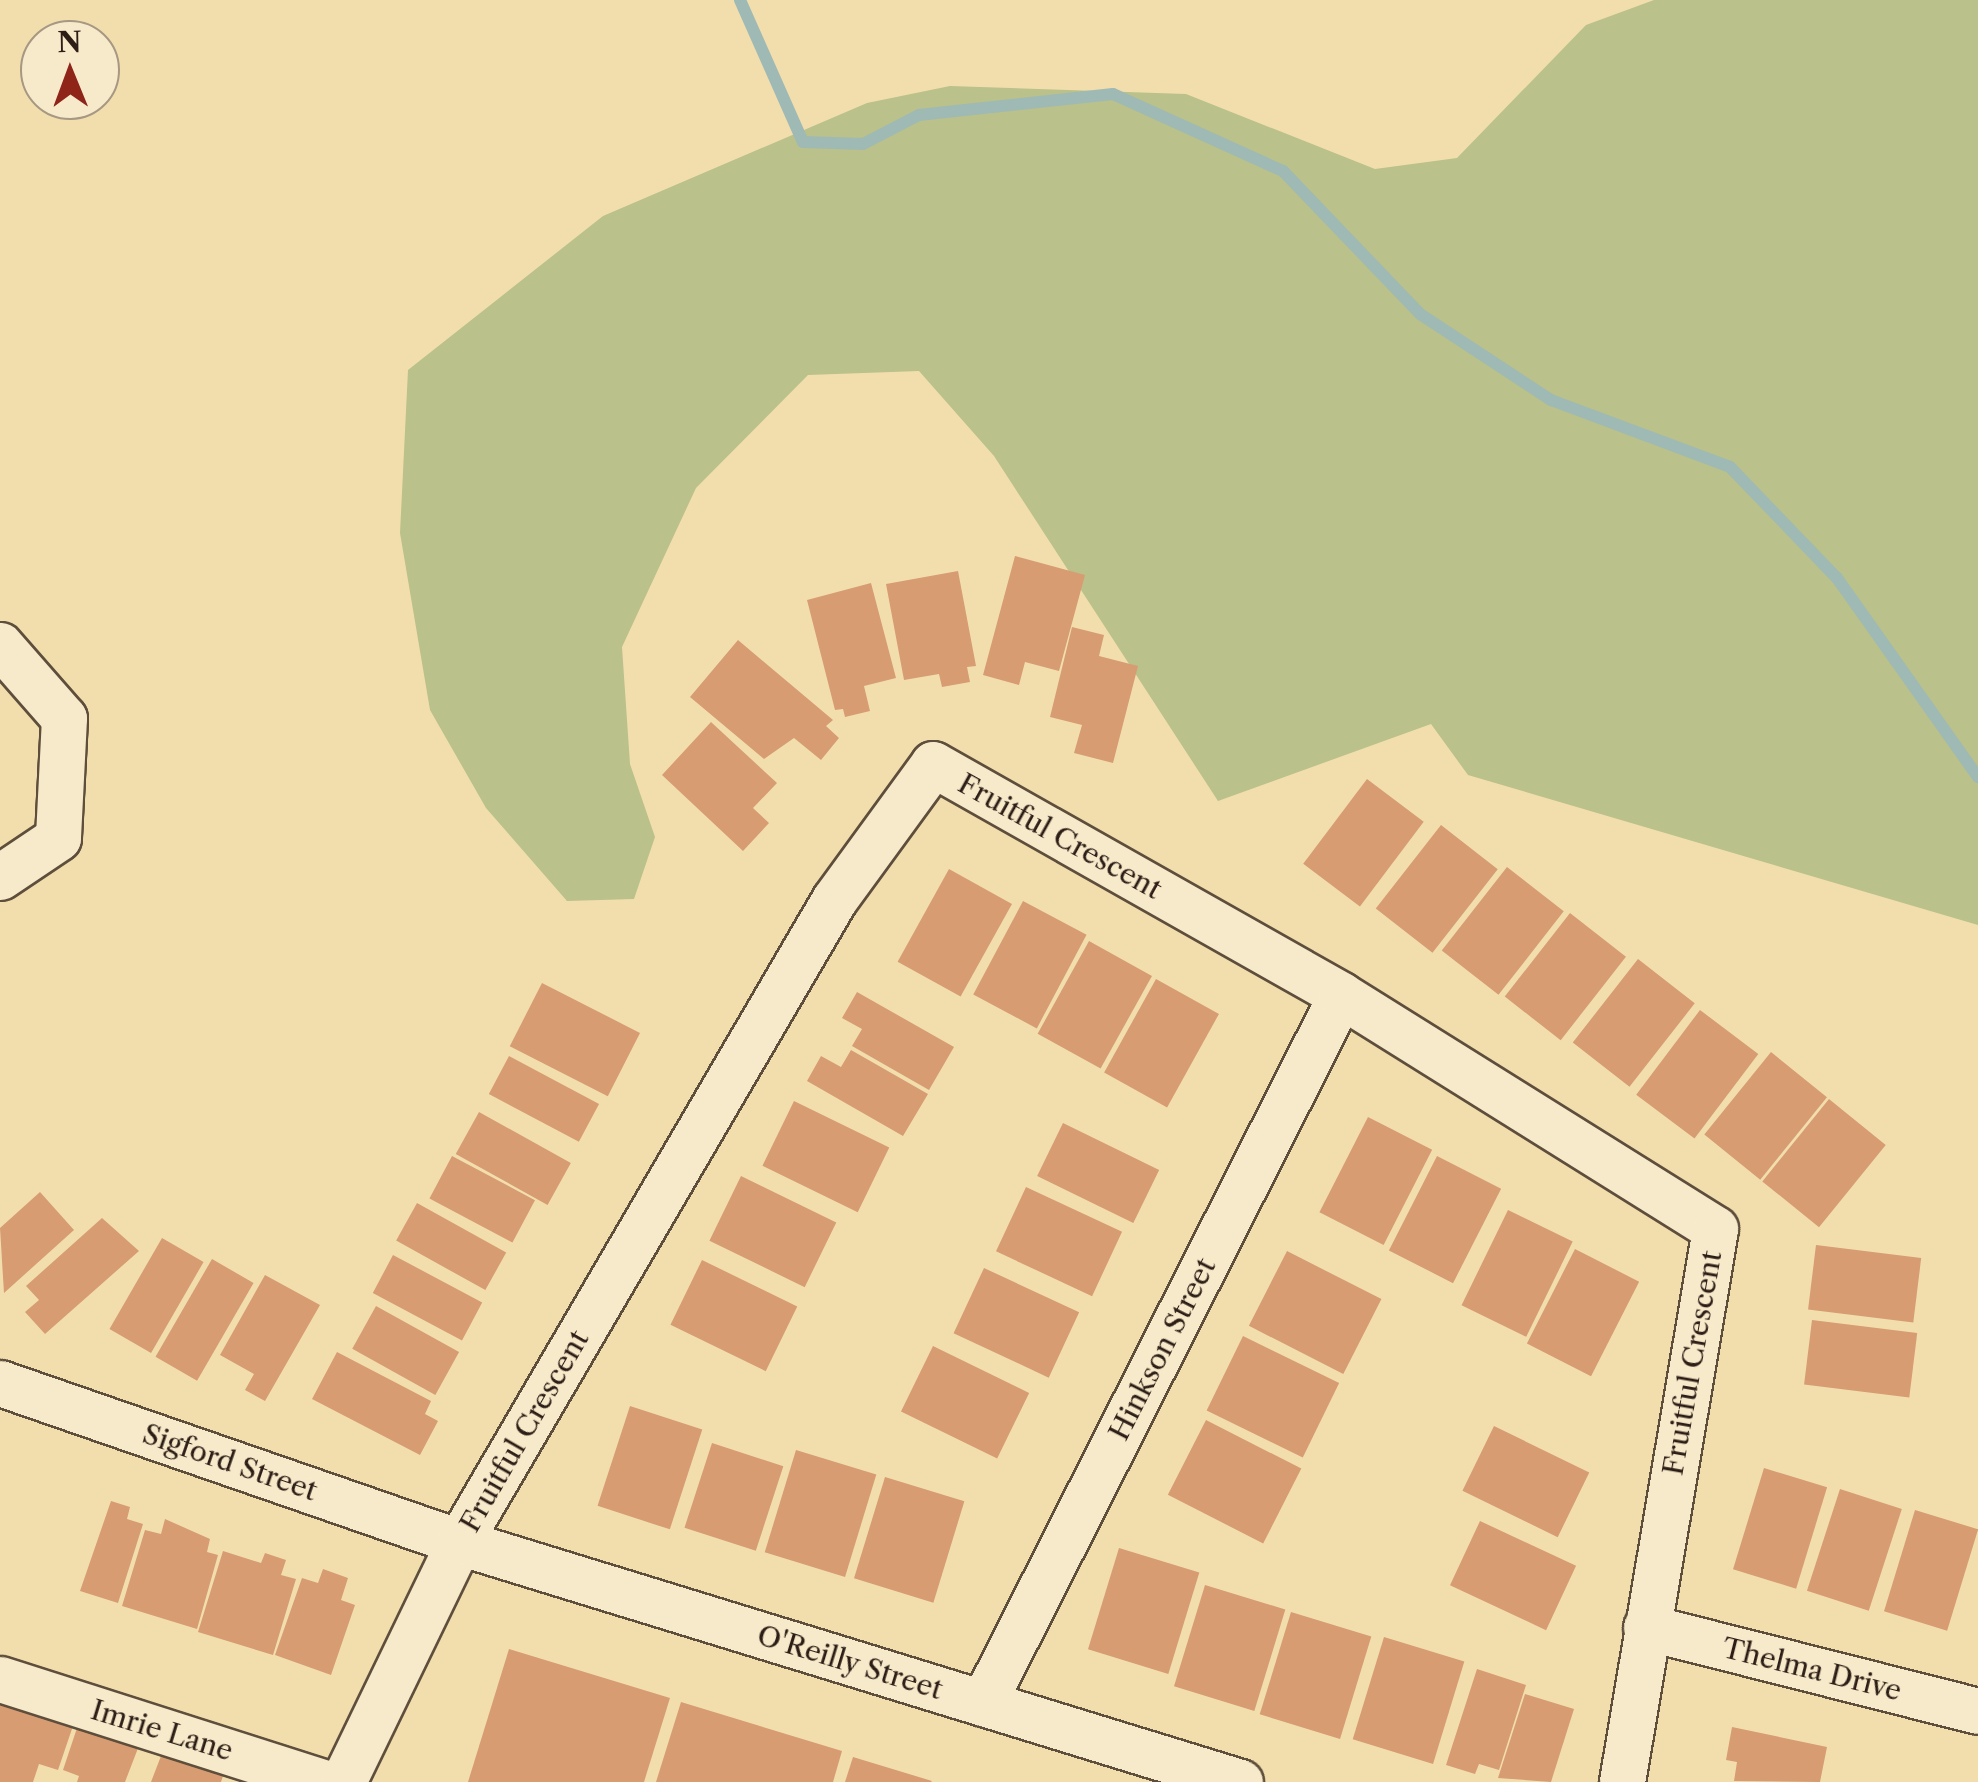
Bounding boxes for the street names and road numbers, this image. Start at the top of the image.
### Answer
street label: Fruitful Crescent [952,766,1168,906]
street label: Fruitful Crescent [1656,1248,1728,1478]
street label: Hinkson Street [1102,1252,1222,1446]
street label: Fruitful Crescent [453,1324,595,1538]
street label: Sigford Street [138,1416,322,1508]
street label: O'Reilly Street [753,1618,947,1706]
street label: Thelma Drive [1719,1630,1905,1708]
street label: Imrie Lane [87,1693,237,1767]

